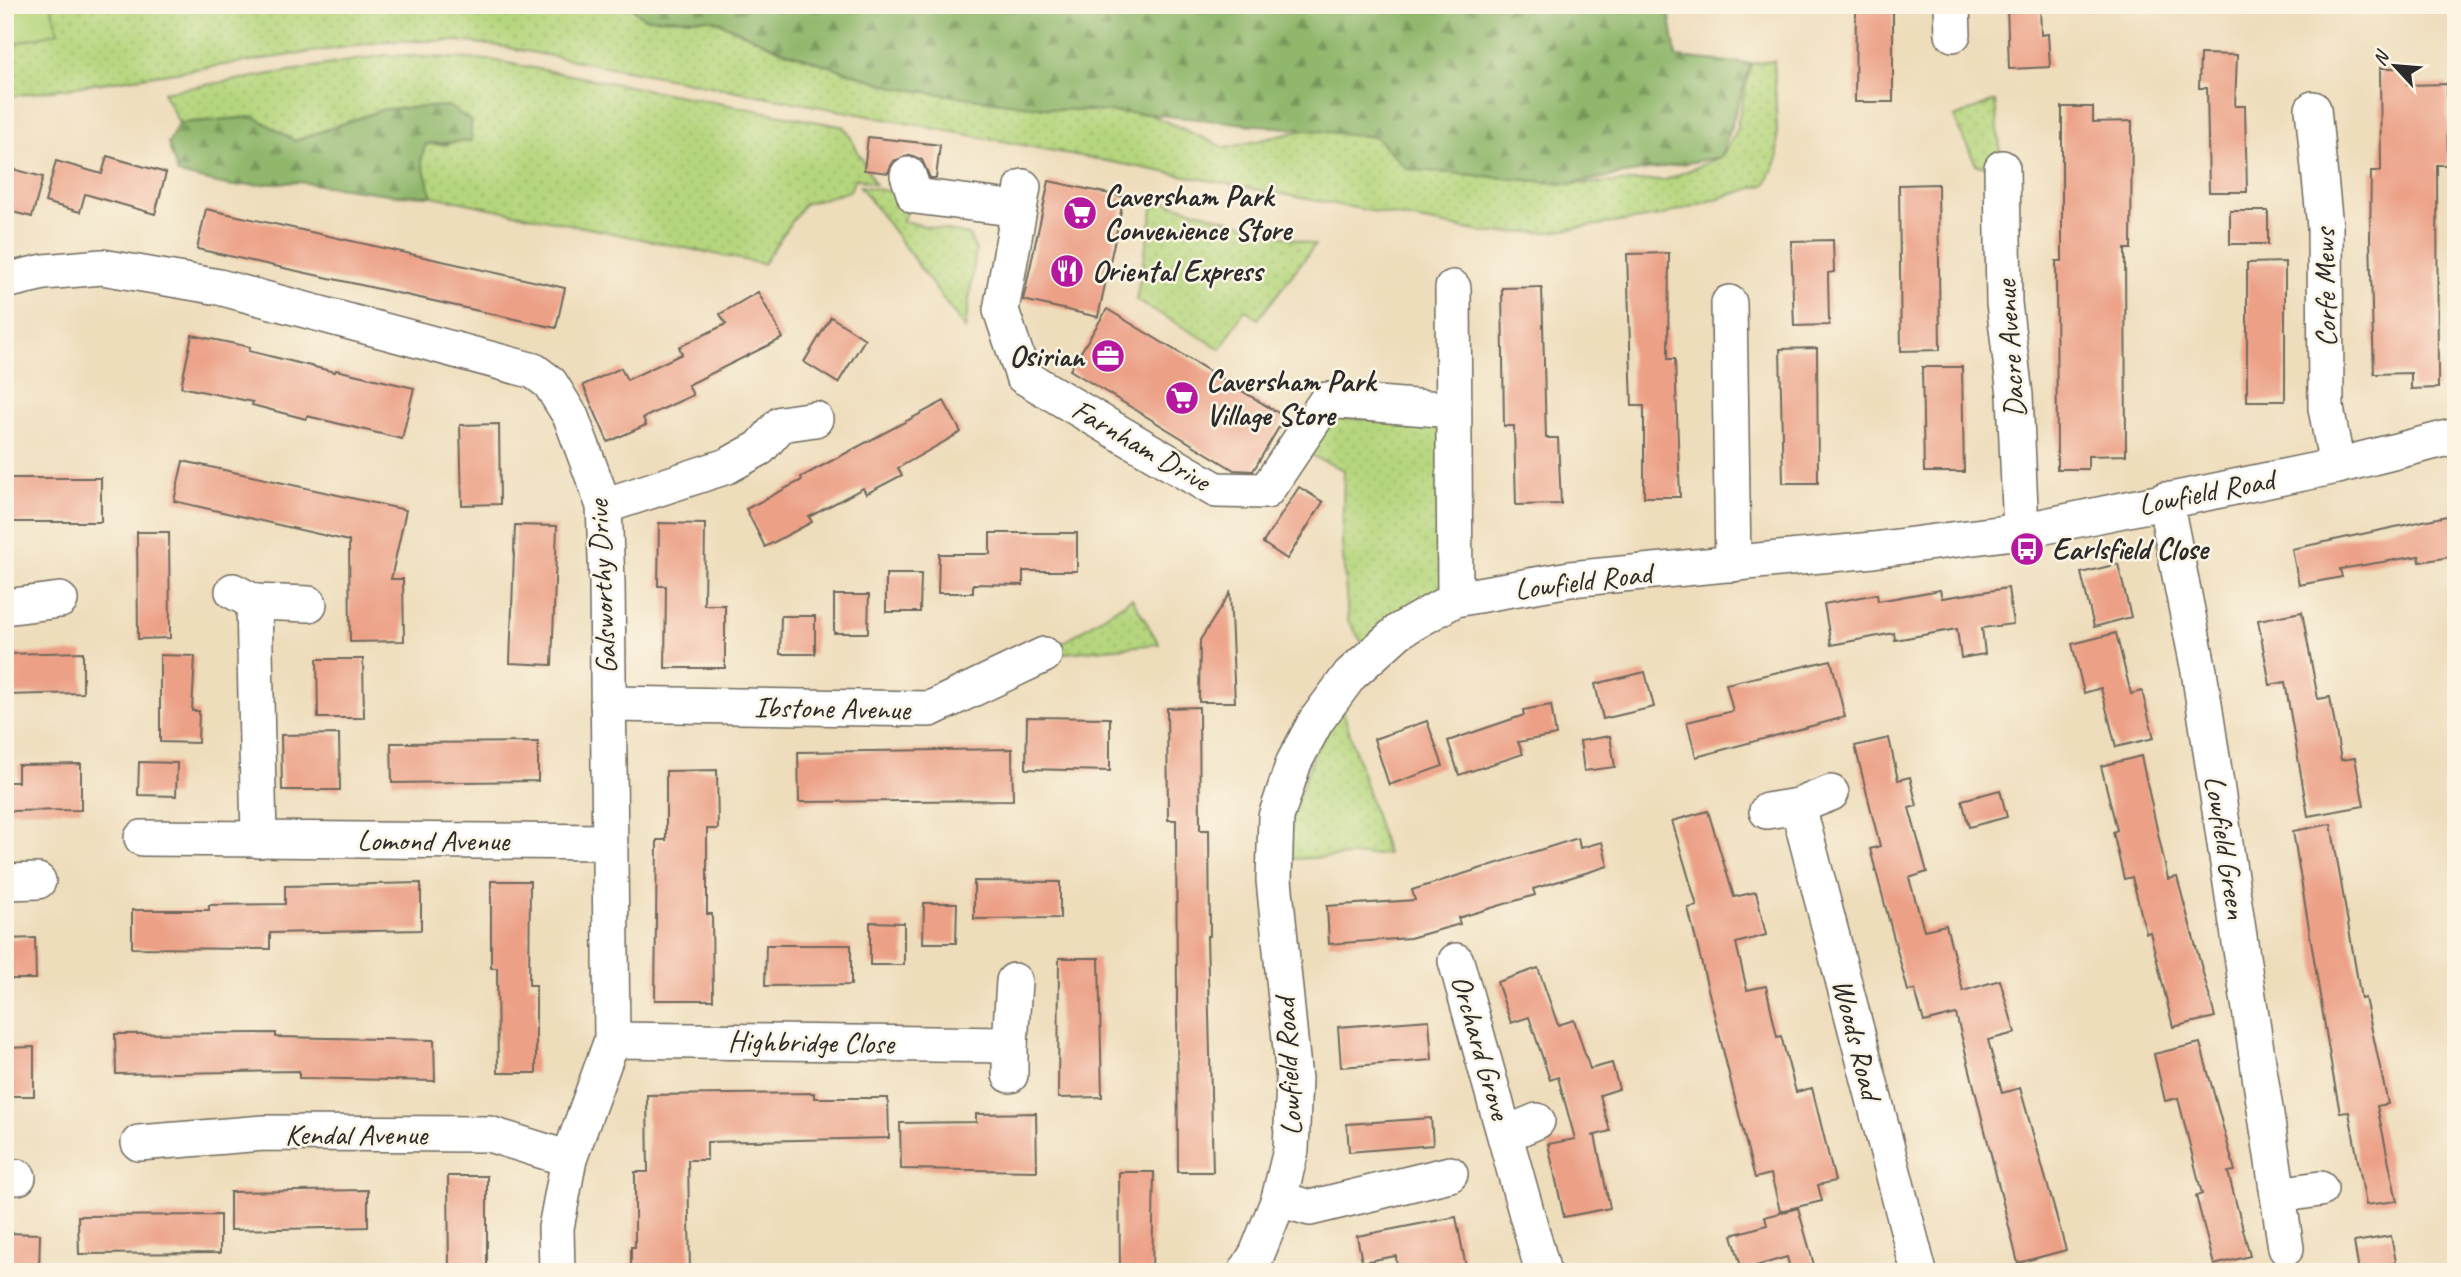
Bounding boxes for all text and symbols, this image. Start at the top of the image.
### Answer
north arrow [2360,32,2430,102]
text: N [2367,46,2395,70]
place label: Caversham Park Convenience Store [1104,177,1294,249]
supermarket icon: Caversham Park Convenience Store [1061,194,1099,232]
street label: Corfe Mews [2305,226,2345,348]
restaurant icon: Oriental Express [1048,252,1086,290]
place label: Oriental Express [1092,252,1266,290]
street label: Dacre Avenue [1986,277,2034,419]
place label: Osirian [1009,337,1086,375]
office icon: Osirian [1089,337,1127,375]
place label: Caversham Park Village Store [1206,362,1378,434]
supermarket icon: Caversham Park Village Store [1163,379,1201,417]
street label: Farnham Drive [1065,390,1219,501]
street label: Lowfield Road [2135,459,2281,524]
street label: Galsworthy Drive [578,497,626,675]
bus stop icon: Earlsfield Close [2008,530,2046,568]
place label: Earlsfield Close [2052,530,2210,568]
street label: Lowfield Road [1512,553,1658,608]
street label: Ibstone Avenue [754,688,912,728]
street label: Lowfield Green [2196,773,2256,922]
street label: Lomond Avenue [357,821,511,859]
street label: Orchard Grove [1442,970,1520,1126]
street label: Woods Road [1824,975,1891,1107]
street label: Lowfield Road [1265,993,1311,1137]
street label: Highbridge Close [728,1022,897,1062]
street label: Kendal Avenue [285,1115,429,1153]

